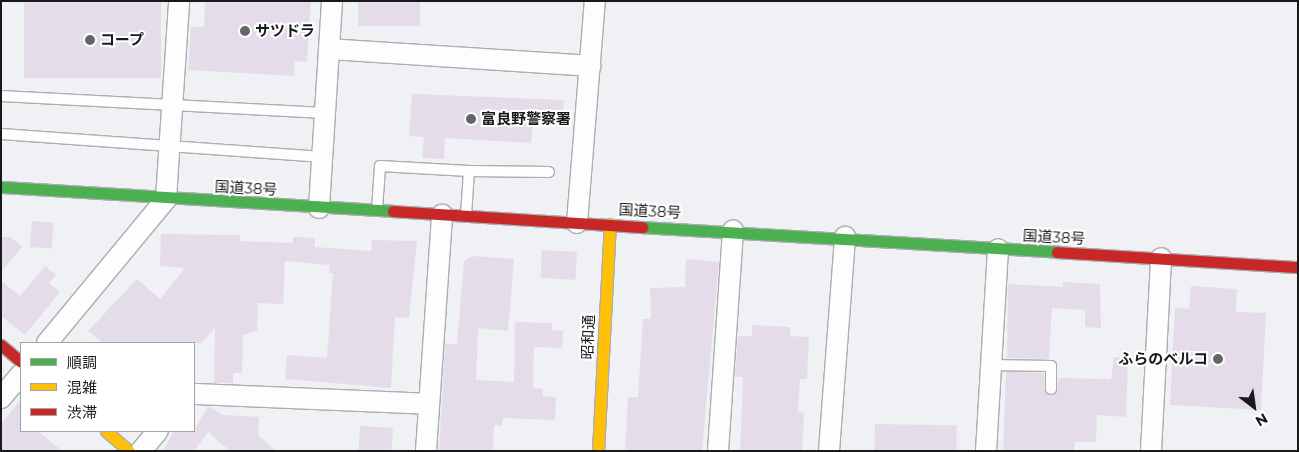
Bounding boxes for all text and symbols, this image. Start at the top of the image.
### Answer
place label: サツドラ [255,22,315,40]
marker: サツドラ [239,25,251,37]
place label: コープ [100,31,145,49]
marker: コープ [84,34,96,46]
place label: 富良野警察署 [481,110,571,128]
marker: 富良野警察署 [465,113,477,125]
street label: 国道38号 [214,177,278,199]
street label: 国道38号 [618,200,682,222]
street label: 国道38号 [1022,226,1086,248]
street label: 昭和通 [578,314,598,360]
legend [20,342,195,432]
place label: ふらのベルコ [1118,350,1208,368]
text: 順調 [67,353,97,372]
marker: ふらのベルコ [1212,353,1224,365]
text: 混雑 [67,378,97,397]
north arrow [1229,382,1279,432]
text: 渋滞 [67,403,97,422]
text: N [1252,409,1271,431]

